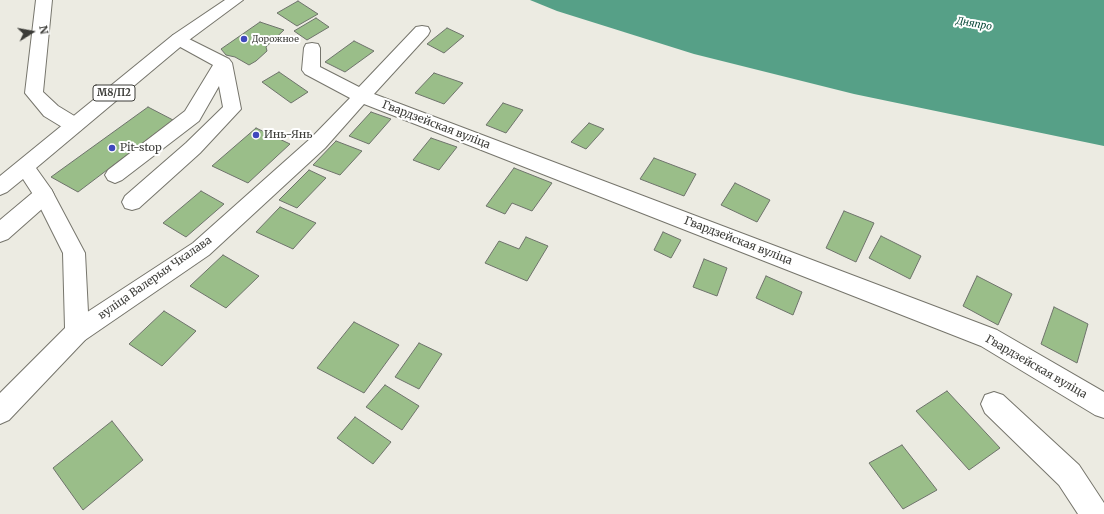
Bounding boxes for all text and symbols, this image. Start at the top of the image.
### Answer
north arrow [12,12,52,52]
water label: Дняпро [955,15,993,33]
text: N [36,24,51,35]
marker: Дорожное [239,34,249,44]
place label: Дорожное [252,34,299,44]
road number: М8/П2 [93,85,135,101]
street label: Гвардзейская вуліца [380,98,492,152]
place label: Инь-Янь [264,128,312,142]
marker: Инь-Янь [251,130,261,140]
place label: Pit-stop [120,141,162,155]
marker: Pit-stop [107,143,117,153]
street label: Гвардзейская вуліца [682,214,794,268]
street label: вуліца Валерыя Чкалава [96,234,214,322]
street label: Гвардзейская вуліца [983,333,1089,401]

